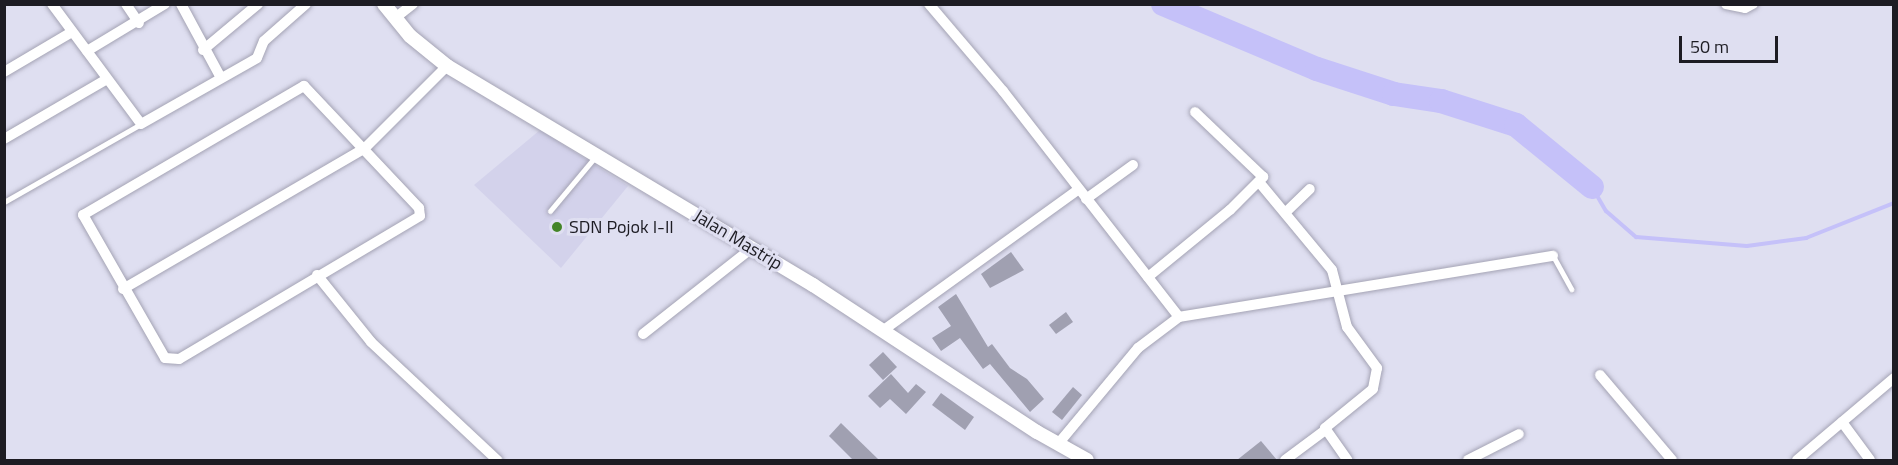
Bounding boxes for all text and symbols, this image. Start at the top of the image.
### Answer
scale bar [1682,24,1781,62]
text: 50 m [1690,33,1729,60]
street label: Jalan Mastrip [690,205,786,275]
place label: SDN Pojok I-II [569,216,674,238]
marker: SDN Pojok I-II [550,220,564,234]

